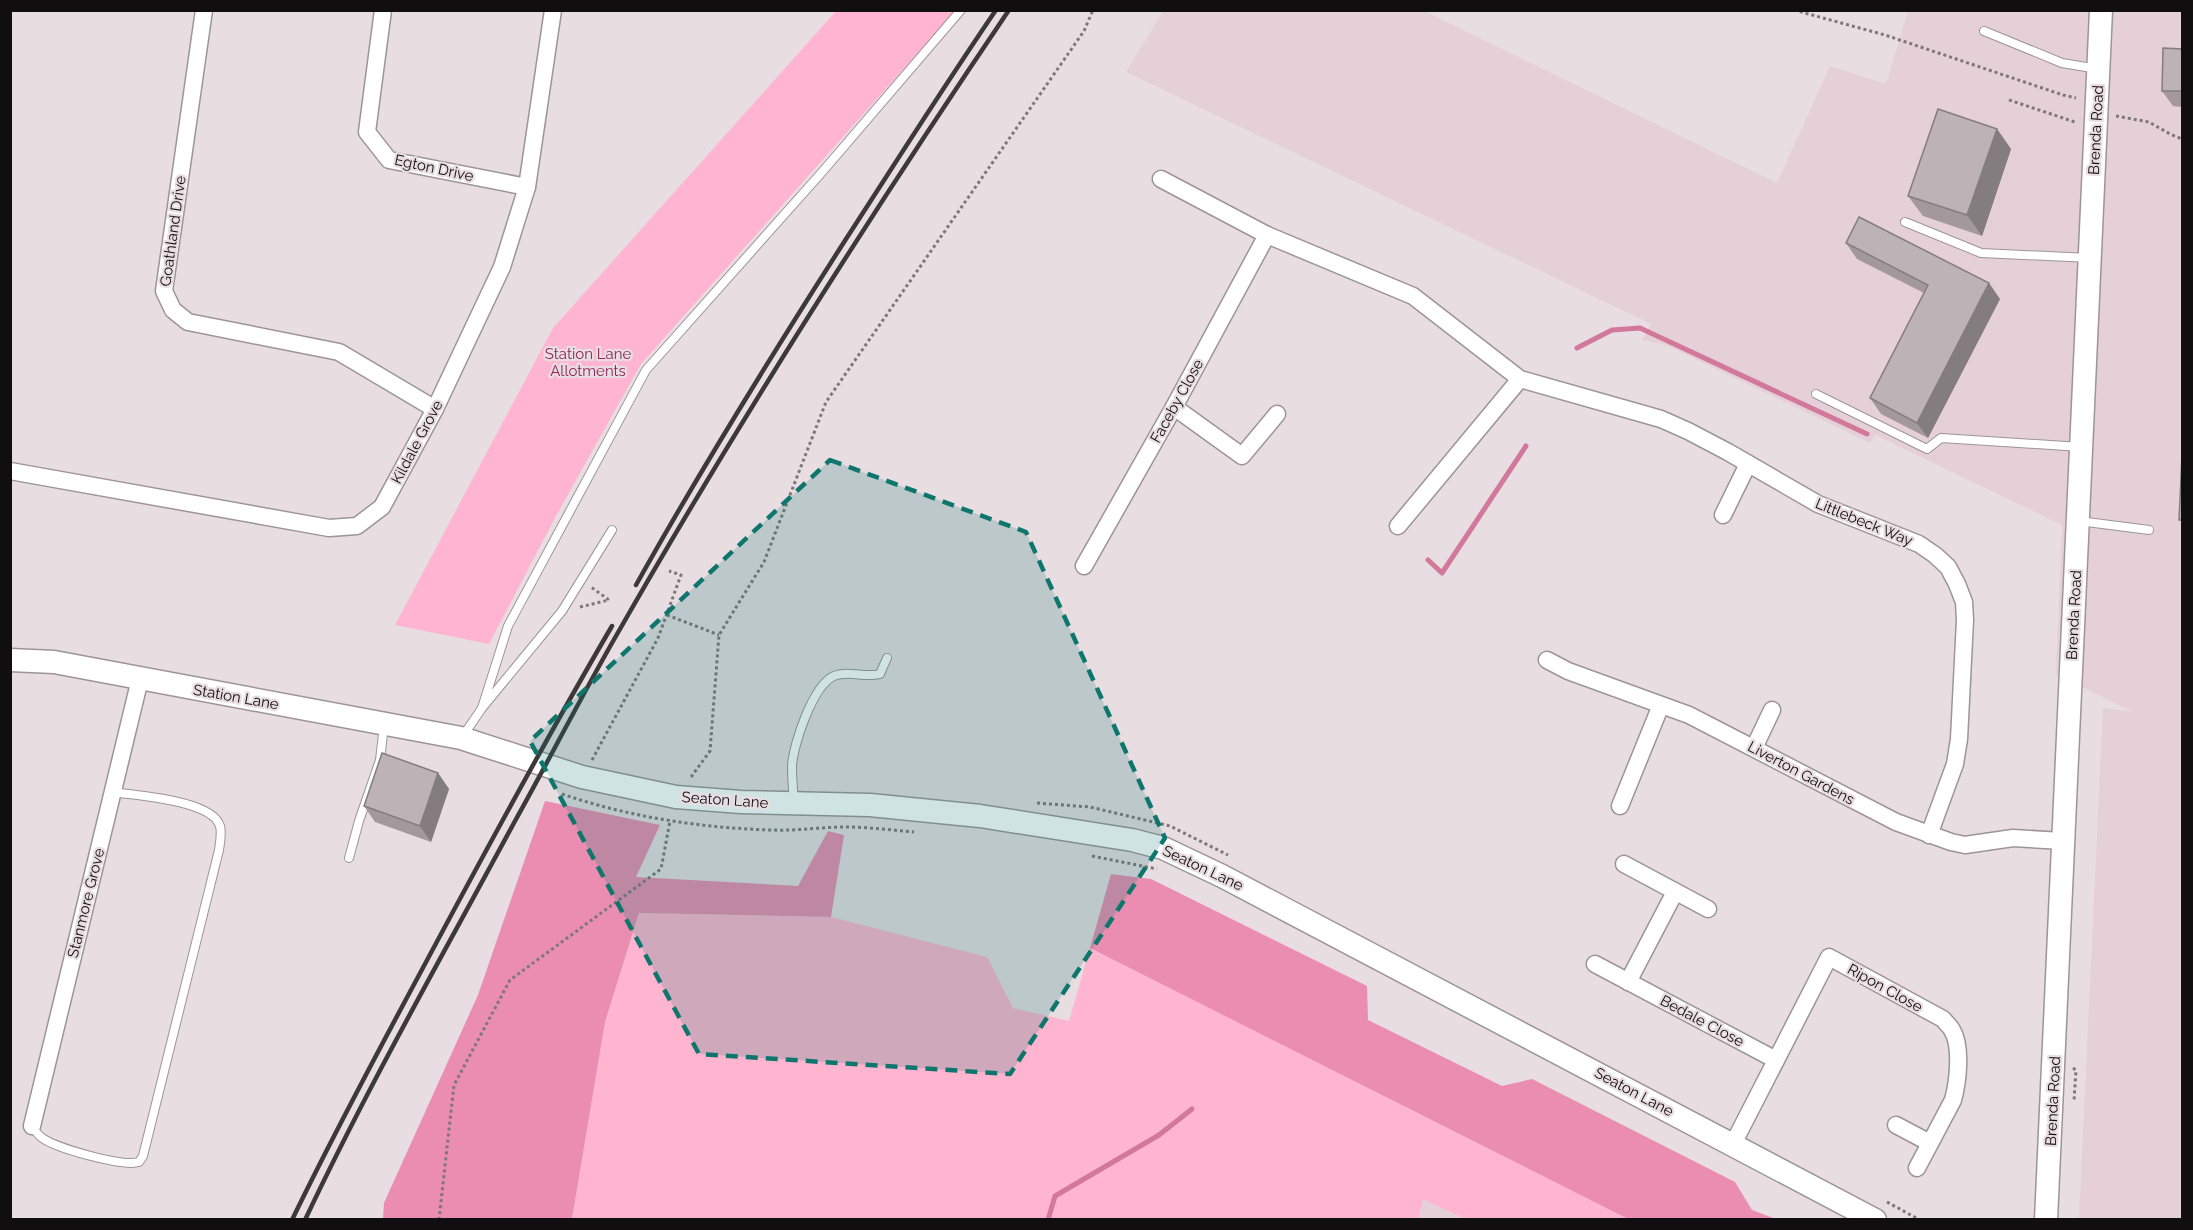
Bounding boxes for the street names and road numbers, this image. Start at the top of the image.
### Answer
street label: Brenda Road [2085,85,2107,175]
street label: Egton Drive [393,151,475,185]
street label: Goathland Drive [156,174,190,287]
street label: Faceby Close [1147,356,1207,446]
street label: Kildale Grove [387,397,447,487]
street label: Littlebeck Way [1813,494,1915,550]
street label: Brenda Road [2063,570,2085,660]
street label: Station Lane [192,681,280,713]
street label: Liverton Gardens [1745,737,1857,809]
street label: Seaton Lane [681,788,769,812]
street label: Seaton Lane [1160,841,1246,895]
street label: Stanmore Grove [64,846,108,960]
street label: Ripon Close [1844,960,1926,1016]
street label: Bedale Close [1657,991,1747,1051]
street label: Brenda Road [2042,1056,2064,1146]
street label: Seaton Lane [1591,1064,1677,1120]

